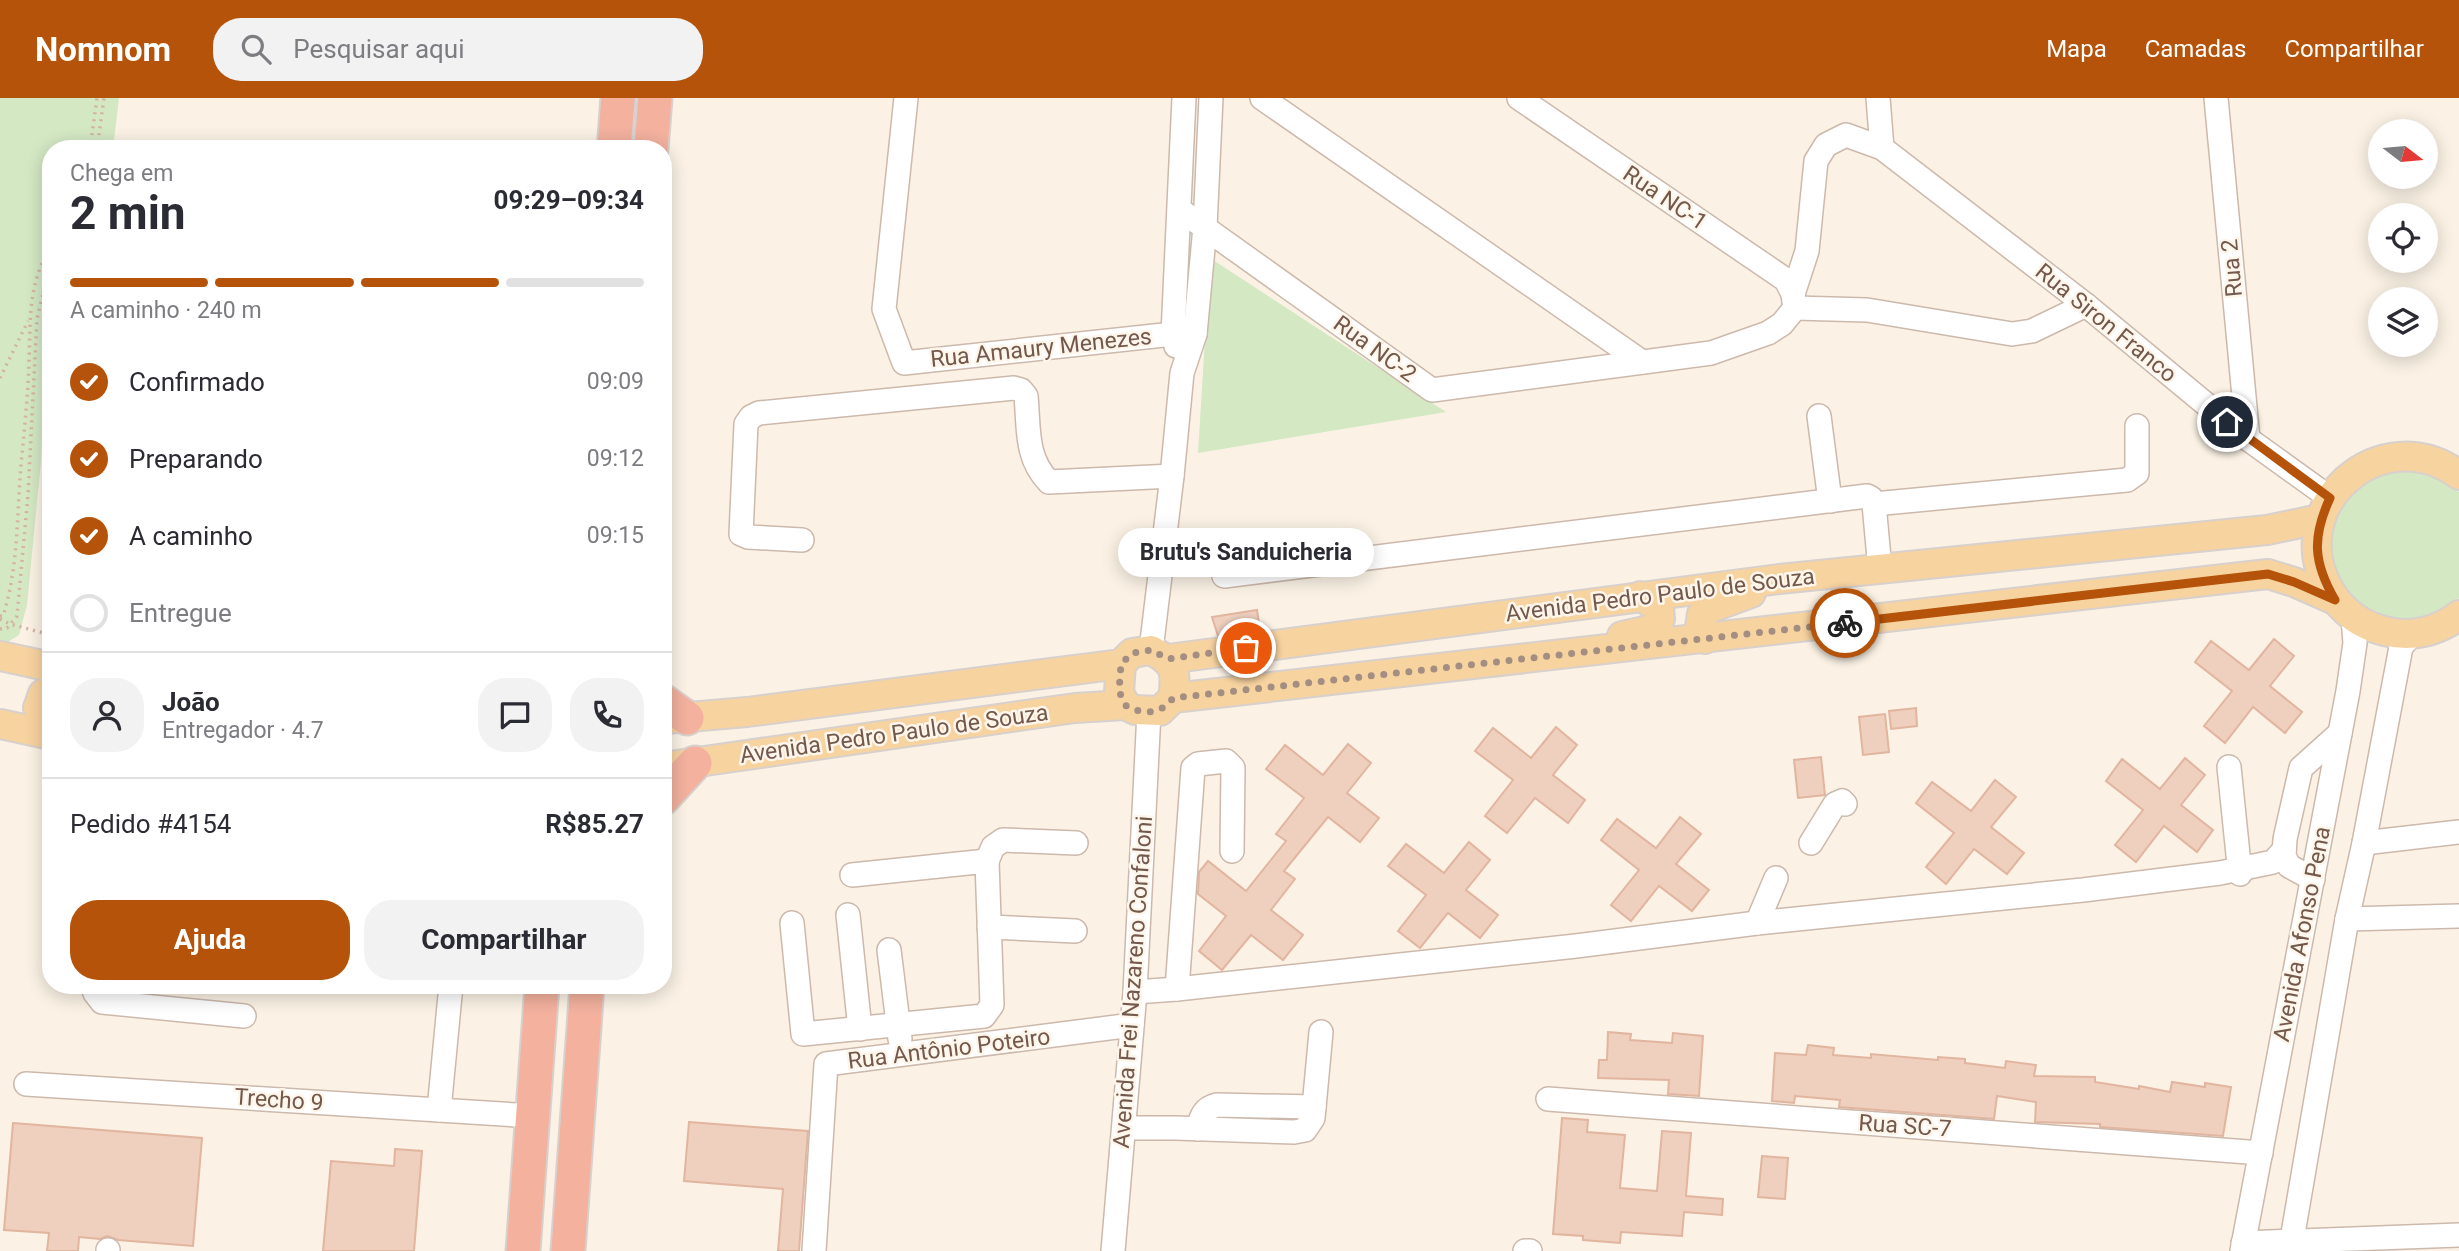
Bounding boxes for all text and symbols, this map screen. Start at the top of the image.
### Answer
search box [213,18,703,81]
text: Nomnom [35,30,171,69]
icon: search [237,30,275,68]
text: Pesquisar aqui [293,34,465,64]
text: Mapa [2046,35,2107,63]
text: Camadas [2145,35,2246,63]
text: Compartilhar [2284,35,2424,63]
north arrow [2368,119,2438,189]
map controls [2368,119,2438,357]
text: Chega em [70,160,173,187]
street label: Rua NC-1 [1618,160,1712,236]
text: 09:29–09:34 [494,185,644,215]
text: 2 min [70,186,186,240]
button: locate [2368,203,2438,273]
street label: Rua 2 [2216,238,2248,298]
street label: Rua Siron Franco [2030,258,2182,388]
button: layers [2368,287,2438,357]
text: A caminho · 240 m [70,297,262,324]
street label: Rua NC-2 [1328,310,1422,388]
street label: Rua Amaury Menezes [929,323,1153,373]
icon: check [70,363,108,401]
text: Confirmado [129,367,265,397]
text: 09:09 [587,368,644,395]
pin [2197,392,2257,452]
icon: home [2208,403,2246,441]
icon: check [70,440,108,478]
text: Preparando [129,444,263,474]
text: 09:12 [587,445,644,472]
icon: check [70,517,108,555]
text: A caminho [129,521,253,551]
text: 09:15 [587,522,644,549]
callout: Brutu's Sanduicheria [1118,529,1374,578]
text: Brutu's Sanduicheria [1140,539,1352,566]
street label: Avenida Pedro Paulo de Souza [1504,563,1816,627]
courier [1810,588,1880,658]
text: Entregue [129,598,232,628]
icon: bike [1826,604,1864,642]
pin [1216,618,1276,678]
icon: bag [1227,629,1265,667]
button: person [70,678,144,752]
button: chat [478,678,552,752]
button: phone [570,678,644,752]
text: João [162,687,220,717]
street label: Avenida Pedro Paulo de Souza [738,699,1050,769]
text: Entregador · 4.7 [162,717,324,744]
text: Pedido #4154 [70,809,231,839]
text: R$85.27 [545,809,644,839]
street label: Avenida Frei Nazareno Confaloni [1108,815,1158,1149]
street label: Avenida Afonso Pena [2268,824,2336,1044]
button: Ajuda [70,900,350,980]
button: Compartilhar [364,900,644,980]
street label: Rua Antônio Poteiro [846,1023,1052,1075]
street label: Trecho 9 [234,1083,324,1117]
street label: Rua SC-7 [1858,1109,1952,1143]

